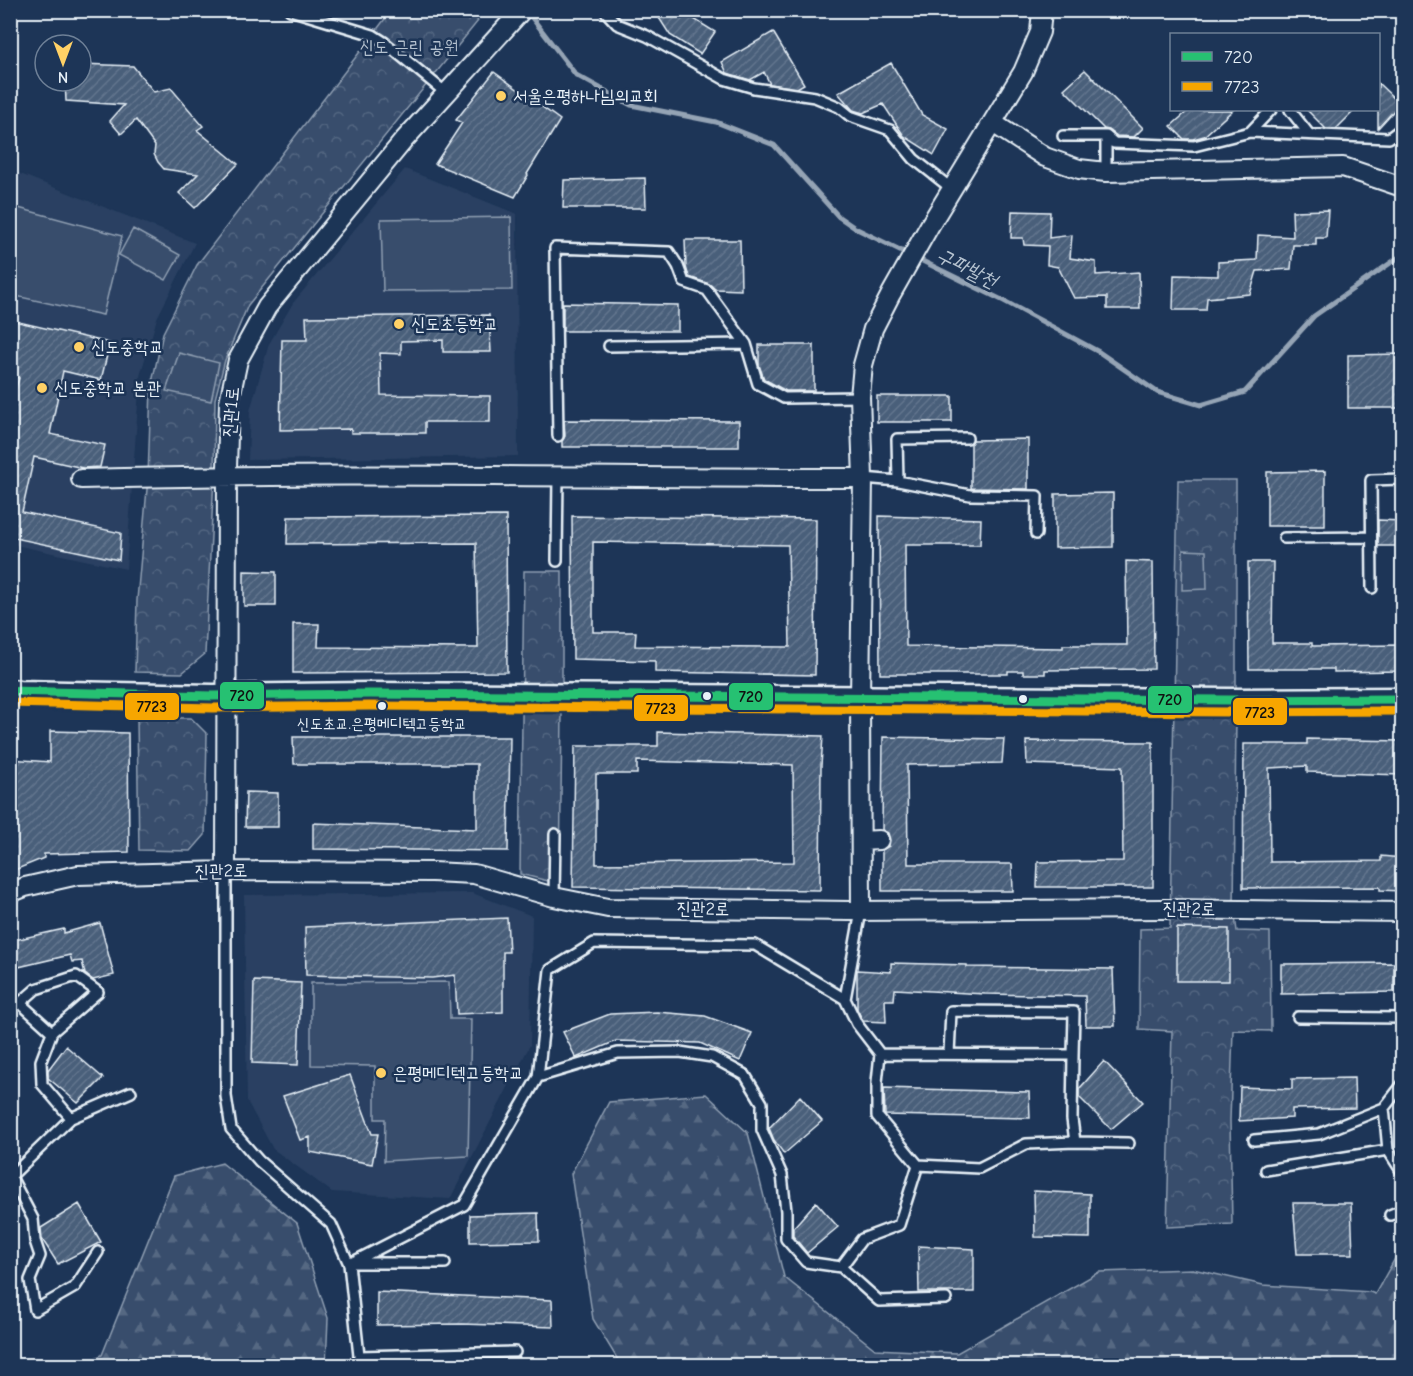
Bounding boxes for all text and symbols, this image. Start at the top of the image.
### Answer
north arrow [33,33,93,93]
legend [1170,33,1380,111]
park label: 신도 근린 공원 [360,37,458,58]
text: 720 [1224,47,1253,68]
text: N [58,68,68,86]
text: 7723 [1224,77,1260,98]
place label: 서울은평하나님의교회 [513,86,658,107]
marker: 서울은평하나님의교회 [494,89,508,103]
water label: 구파발천 [933,243,1003,294]
place label: 신도초등학교 [411,314,498,335]
marker: 신도초등학교 [392,317,406,331]
place label: 신도중학교 [91,337,163,358]
marker: 신도중학교 [72,340,86,354]
place label: 신도중학교 본관 [54,378,161,399]
marker: 신도중학교 본관 [35,381,49,395]
street label: 진관1로 [218,386,244,438]
line badge: 720 [219,681,265,710]
line badge: 720 [728,682,774,711]
line badge: 720 [1147,685,1193,714]
text: 720 [230,687,254,705]
text: 720 [739,688,763,706]
unlabelled marker [701,690,713,702]
text: 720 [1158,691,1182,709]
line badge: 7723 [124,692,180,721]
unlabelled marker [1017,693,1029,705]
line badge: 7723 [633,694,689,722]
line badge: 7723 [1232,697,1288,726]
text: 7723 [137,698,167,716]
marker: 신도초교.은평메디텍고등학교 [376,700,388,712]
text: 7723 [646,700,676,718]
text: 7723 [1245,704,1275,722]
place label: 신도초교.은평메디텍고등학교 [297,715,467,733]
street label: 진관2로 [194,860,248,882]
street label: 진관2로 [676,898,730,920]
street label: 진관2로 [1162,898,1216,920]
place label: 은평메디텍고등학교 [393,1063,523,1084]
marker: 은평메디텍고등학교 [374,1066,388,1080]

